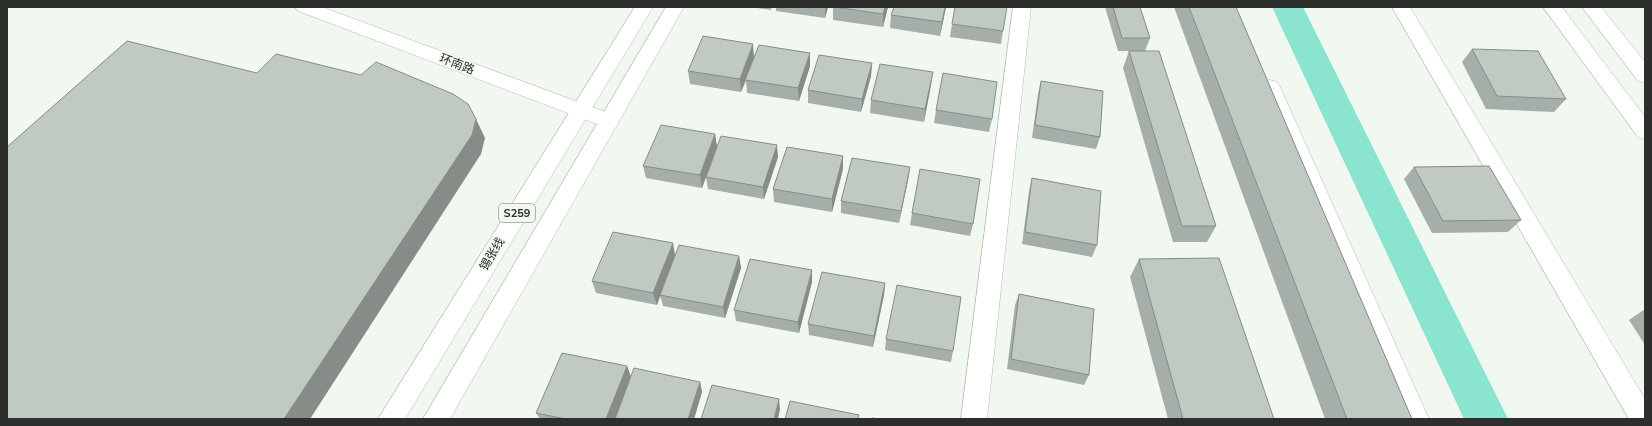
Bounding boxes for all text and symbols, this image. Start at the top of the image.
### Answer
street label: 环南路 [438,50,477,77]
road number: S259 [499,204,535,222]
street label: 锡张线 [476,234,507,273]

